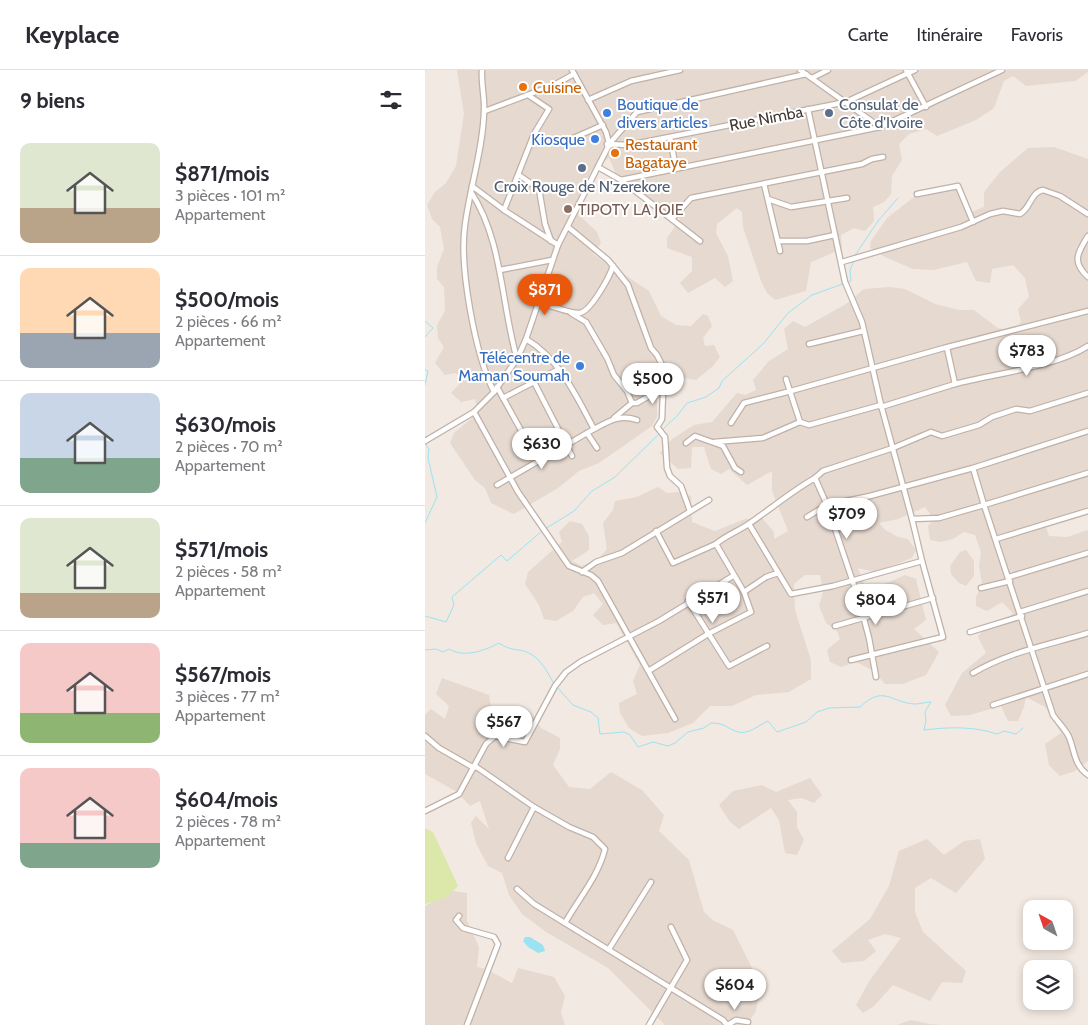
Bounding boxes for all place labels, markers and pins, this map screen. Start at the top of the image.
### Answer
place label: Cuisine [533,78,582,97]
marker: Cuisine [517,81,529,93]
place label: Boutique de divers articles [617,95,708,132]
place label: Consulat de Côte d'Ivoire [839,95,923,132]
marker: Boutique de divers articles [601,107,613,119]
marker: Consulat de Côte d'Ivoire [823,107,835,119]
place label: Kiosque [531,130,585,149]
marker: Kiosque [589,133,601,145]
place label: Restaurant Bagataye [625,135,698,172]
marker: Restaurant Bagataye [609,147,621,159]
marker: Croix Rouge de N'zerekore [576,162,588,174]
place label: Croix Rouge de N'zerekore [494,177,670,196]
place label: TIPOTY LA JOIE [578,200,684,219]
marker: TIPOTY LA JOIE [562,203,574,215]
pin: $871 [515,274,575,316]
pin: $783 [997,334,1057,377]
place label: Télécentre de Maman Soumah [458,348,570,385]
marker: Télécentre de Maman Soumah [574,360,586,372]
pin: $500 [623,362,683,405]
pin: $630 [512,428,572,470]
pin: $709 [817,498,877,540]
pin: $571 [683,582,743,624]
pin: $804 [846,584,906,626]
pin: $567 [474,706,534,748]
pin: $604 [705,968,765,1011]

